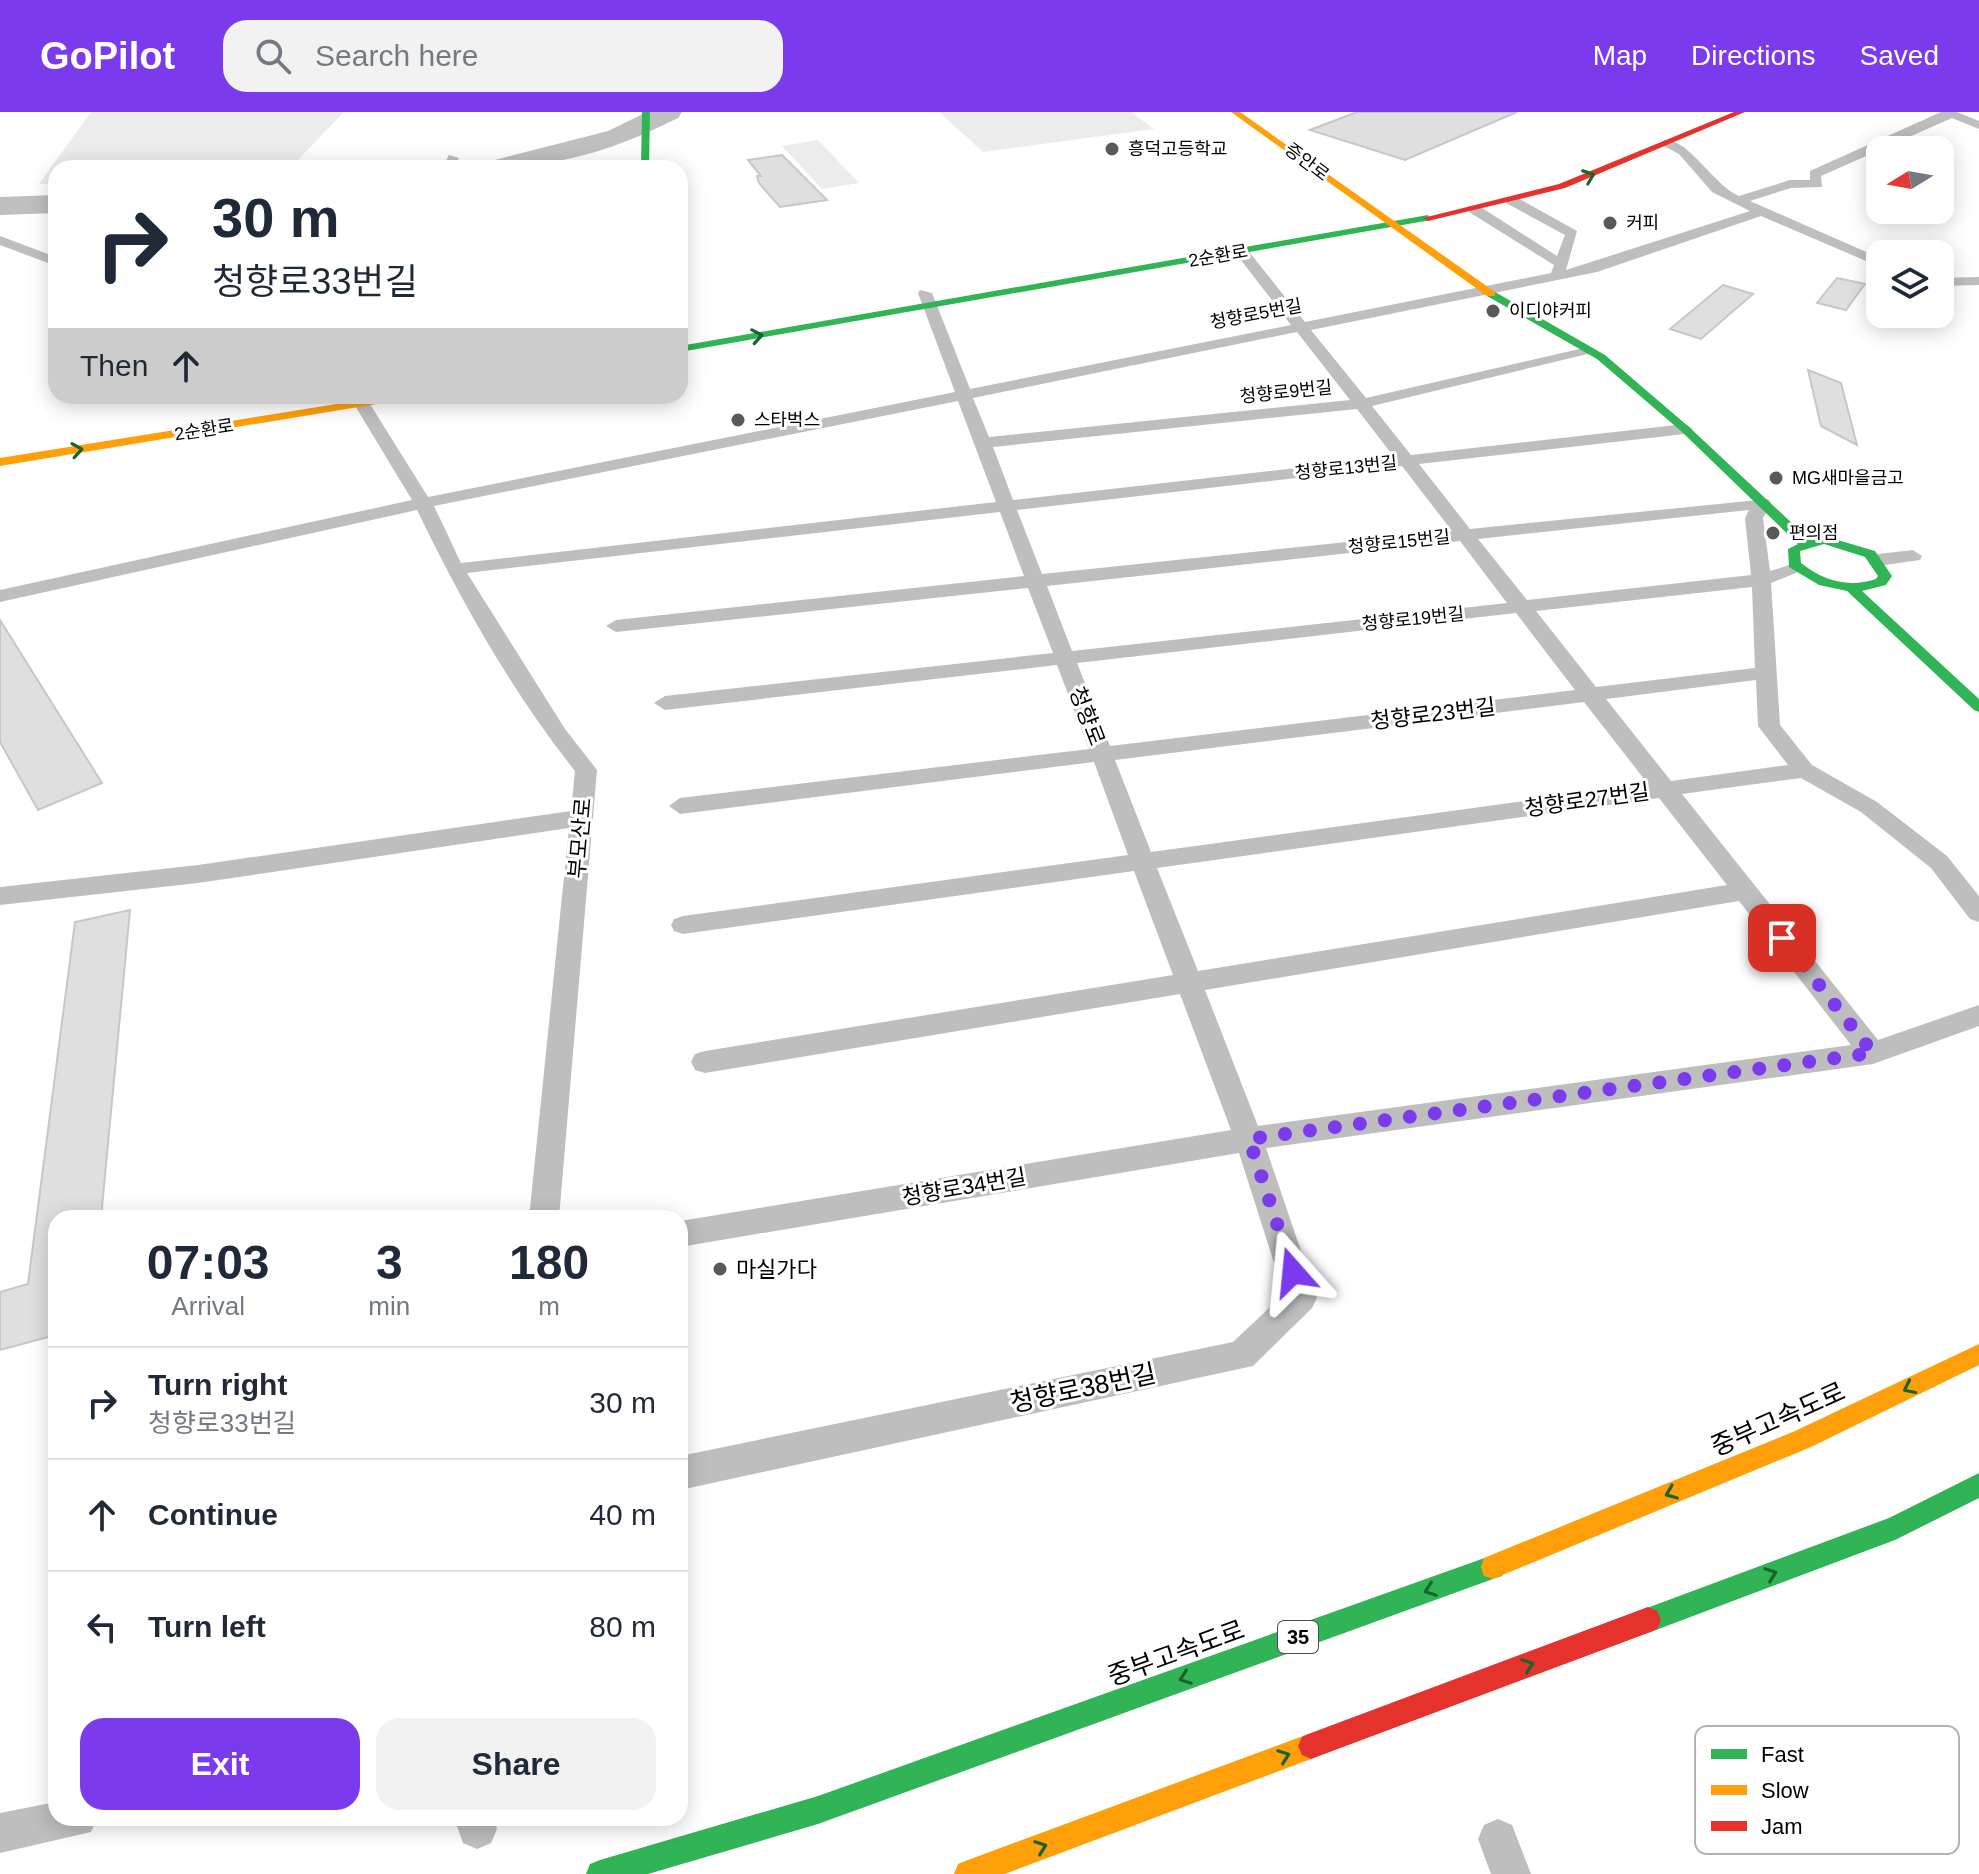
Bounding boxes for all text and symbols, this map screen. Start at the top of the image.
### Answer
search box [223,20,783,92]
icon: search [251,34,295,78]
text: GoPilot [40,35,175,77]
text: Search here [315,39,479,72]
text: Map [1593,40,1647,71]
text: Directions [1691,40,1816,71]
text: Saved [1860,40,1939,71]
north arrow [1866,136,1954,224]
map controls [1866,136,1954,328]
place label: 흥덕고등학교 [1128,139,1227,159]
street label: 증안로 [1281,139,1333,185]
marker: 흥덕고등학교 [1103,140,1121,158]
one-way arrow [1581,169,1595,186]
text: 30 m [212,186,340,249]
icon: right [80,192,184,296]
place label: 커피 [1626,213,1659,233]
marker: 커피 [1601,214,1619,232]
button: layers [1866,240,1954,328]
street label: 2순환로 [1187,241,1249,271]
text: 청향로33번길 [212,261,418,302]
street label: 청향로5번길 [1209,295,1303,333]
place label: 이디야커피 [1509,301,1592,321]
marker: 이디야커피 [1484,302,1502,320]
one-way arrow [750,329,764,346]
icon: ahead [164,344,208,388]
text: Then [80,349,148,382]
street label: 청향로9번길 [1239,377,1333,407]
place label: 스타벅스 [754,410,820,430]
marker: 스타벅스 [729,411,747,429]
street label: 2순환로 [173,415,235,445]
one-way arrow [70,443,84,460]
street label: 청향로13번길 [1294,453,1398,483]
place label: MG새마을금고 [1792,468,1904,488]
marker: MG새마을금고 [1767,469,1785,487]
place label: 편의점 [1789,523,1839,543]
marker: 편의점 [1764,524,1782,542]
street label: 청향로15번길 [1347,527,1451,557]
street label: 청향로19번길 [1361,604,1465,634]
street label: 청향로 [1064,683,1110,749]
street label: 청향로23번길 [1369,694,1497,734]
street label: 청향로27번길 [1523,779,1651,821]
street label: 부모산로 [564,797,596,879]
pin [1748,904,1816,972]
icon: arrive [1760,916,1804,960]
street label: 청향로34번길 [900,1164,1028,1210]
position arrow [1251,1230,1335,1314]
text: 07:03 [147,1236,270,1289]
text: 3 [376,1236,403,1289]
text: 180 [509,1236,589,1289]
place label: 마실가다 [736,1257,817,1282]
marker: 마실가다 [711,1260,729,1278]
text: Arrival [171,1291,245,1321]
text: min [368,1291,410,1321]
text: m [538,1291,560,1321]
street label: 청향로38번길 [1007,1358,1159,1418]
text: Turn right [148,1368,287,1401]
street label: 중부고속도로 [1706,1376,1850,1462]
one-way arrow [1902,1378,1917,1394]
icon: right [80,1381,124,1425]
text: 30 m [589,1386,656,1419]
text: 청향로33번길 [148,1408,297,1438]
one-way arrow [1665,1484,1679,1500]
icon: ahead [80,1493,124,1537]
text: Continue [148,1498,278,1531]
text: 40 m [589,1498,656,1531]
one-way arrow [1763,1567,1777,1584]
one-way arrow [1424,1580,1438,1597]
icon: left [80,1605,124,1649]
text: Turn left [148,1610,266,1643]
text: 80 m [589,1610,656,1643]
street label: 중부고속도로 [1103,1614,1249,1692]
road number: 35 [1278,1621,1318,1653]
one-way arrow [1520,1658,1534,1675]
one-way arrow [1179,1668,1193,1685]
button: Exit [80,1718,360,1810]
button: Share [376,1718,656,1810]
legend [1695,1726,1959,1854]
text: Fast [1761,1742,1804,1767]
one-way arrow [1276,1749,1290,1766]
text: Slow [1761,1778,1809,1803]
text: Jam [1761,1814,1803,1839]
one-way arrow [1033,1840,1047,1857]

